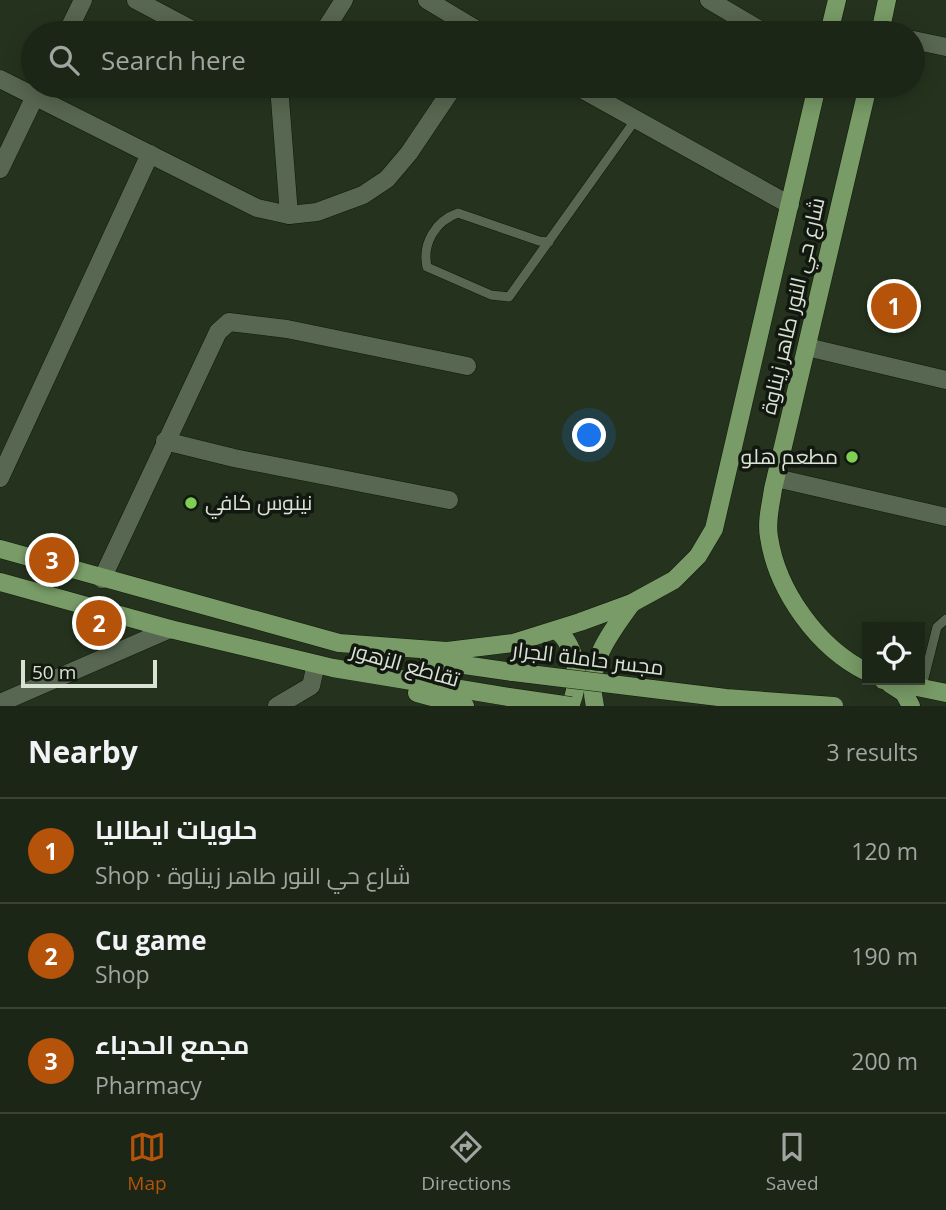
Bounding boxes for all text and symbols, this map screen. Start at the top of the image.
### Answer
search box [21,21,925,98]
icon: search [45,41,83,79]
text: Search here [101,42,246,78]
street label: شارع حي النور طاهر زيناوة [753,195,834,418]
pin: 1 [871,280,917,332]
your location [572,418,606,452]
place label: مطعم هلو [741,442,838,471]
marker: مطعم هلو [844,449,860,465]
place label: نينوس كافي [205,488,312,519]
marker: نينوس كافي [183,495,199,511]
pin: 3 [29,534,75,586]
pin: 2 [76,597,122,649]
map controls [862,622,925,685]
button: locate [862,622,925,685]
street label: تقاطع الزهور [347,635,463,694]
street label: مجسر حاملة الجرار [510,635,666,681]
scale bar [21,657,158,689]
text: 50 m [32,659,76,685]
text: Nearby [28,731,138,772]
text: 3 results [827,736,918,768]
text: حلويات ايطاليا [95,811,257,847]
text: 1 [44,835,58,867]
text: 120 m [851,835,918,867]
text: Shop · شارع حي النور طاهر زيناوة [95,859,410,891]
text: Cu game [95,922,207,958]
text: 2 [44,940,58,972]
text: 190 m [851,940,918,972]
text: Shop [95,958,150,990]
text: مجمع الحدباء [95,1026,249,1062]
text: 3 [44,1045,58,1077]
text: 200 m [851,1045,918,1077]
text: Pharmacy [95,1069,202,1101]
tab: Map [127,1128,167,1196]
tab: Directions [421,1128,511,1196]
tab: Saved [766,1128,819,1196]

